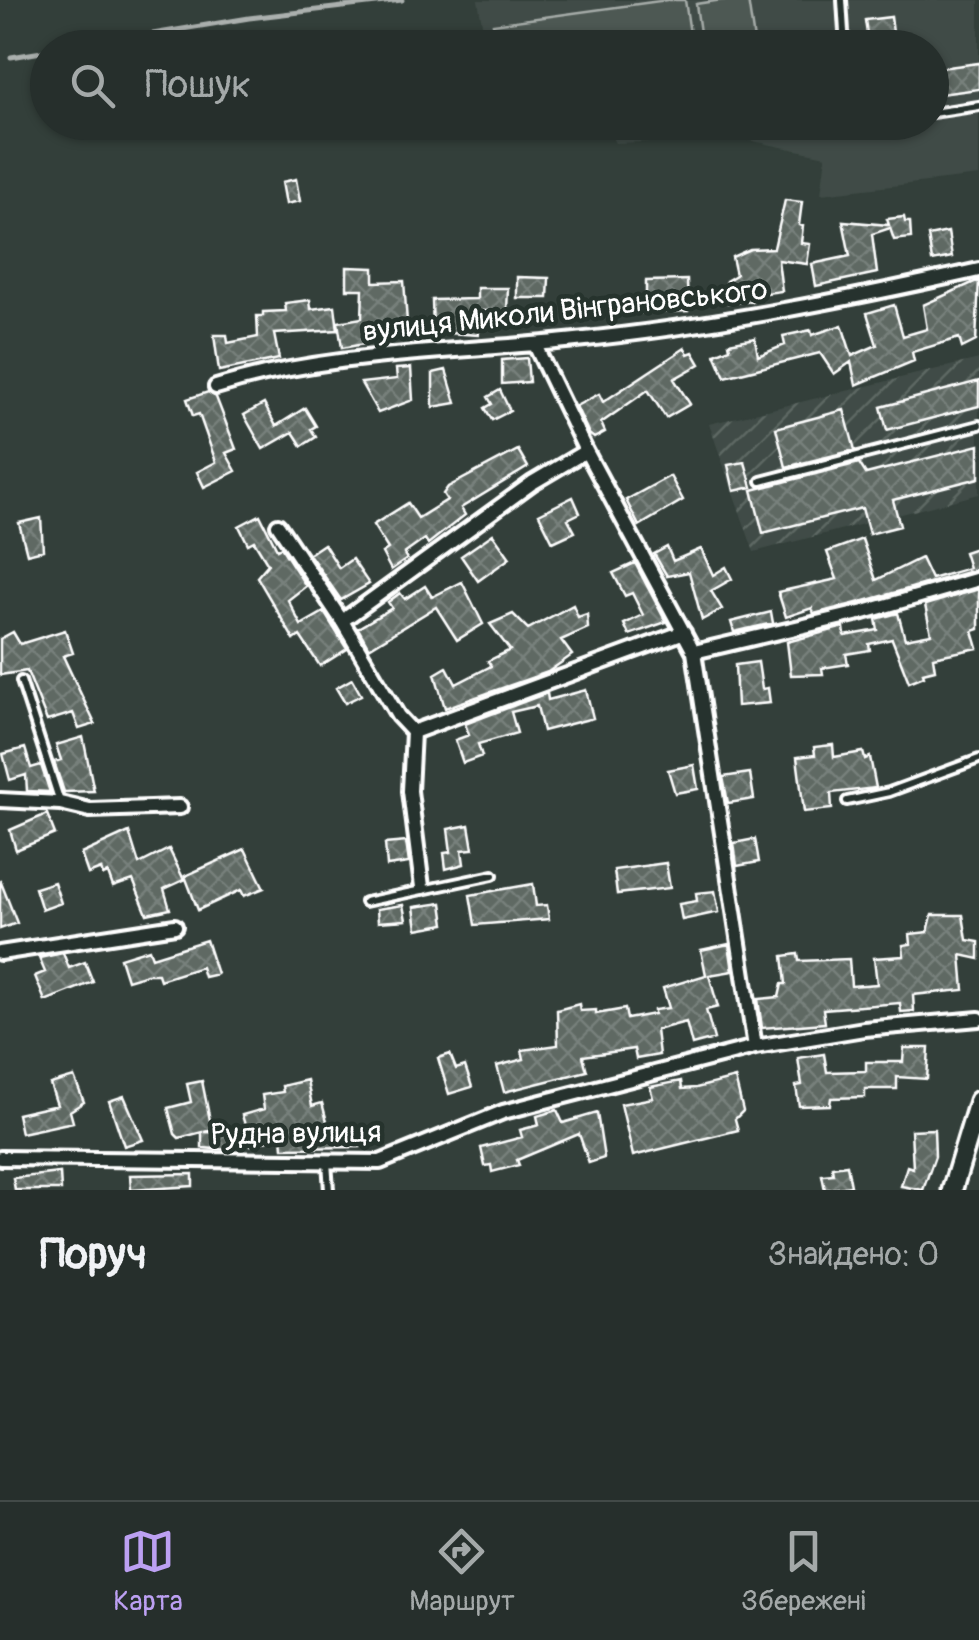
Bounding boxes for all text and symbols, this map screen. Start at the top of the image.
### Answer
search box [30,30,949,140]
icon: search [65,58,120,113]
text: Пошук [145,61,251,109]
street label: вулиця Миколи Вінграновського [361,271,769,350]
street label: Рудна вулиця [210,1114,382,1153]
text: Поруч [40,1229,147,1281]
text: Знайдено: 0 [768,1235,939,1275]
tab: Карта [113,1524,183,1619]
tab: Маршрут [409,1524,515,1619]
tab: Збережені [741,1524,866,1619]

